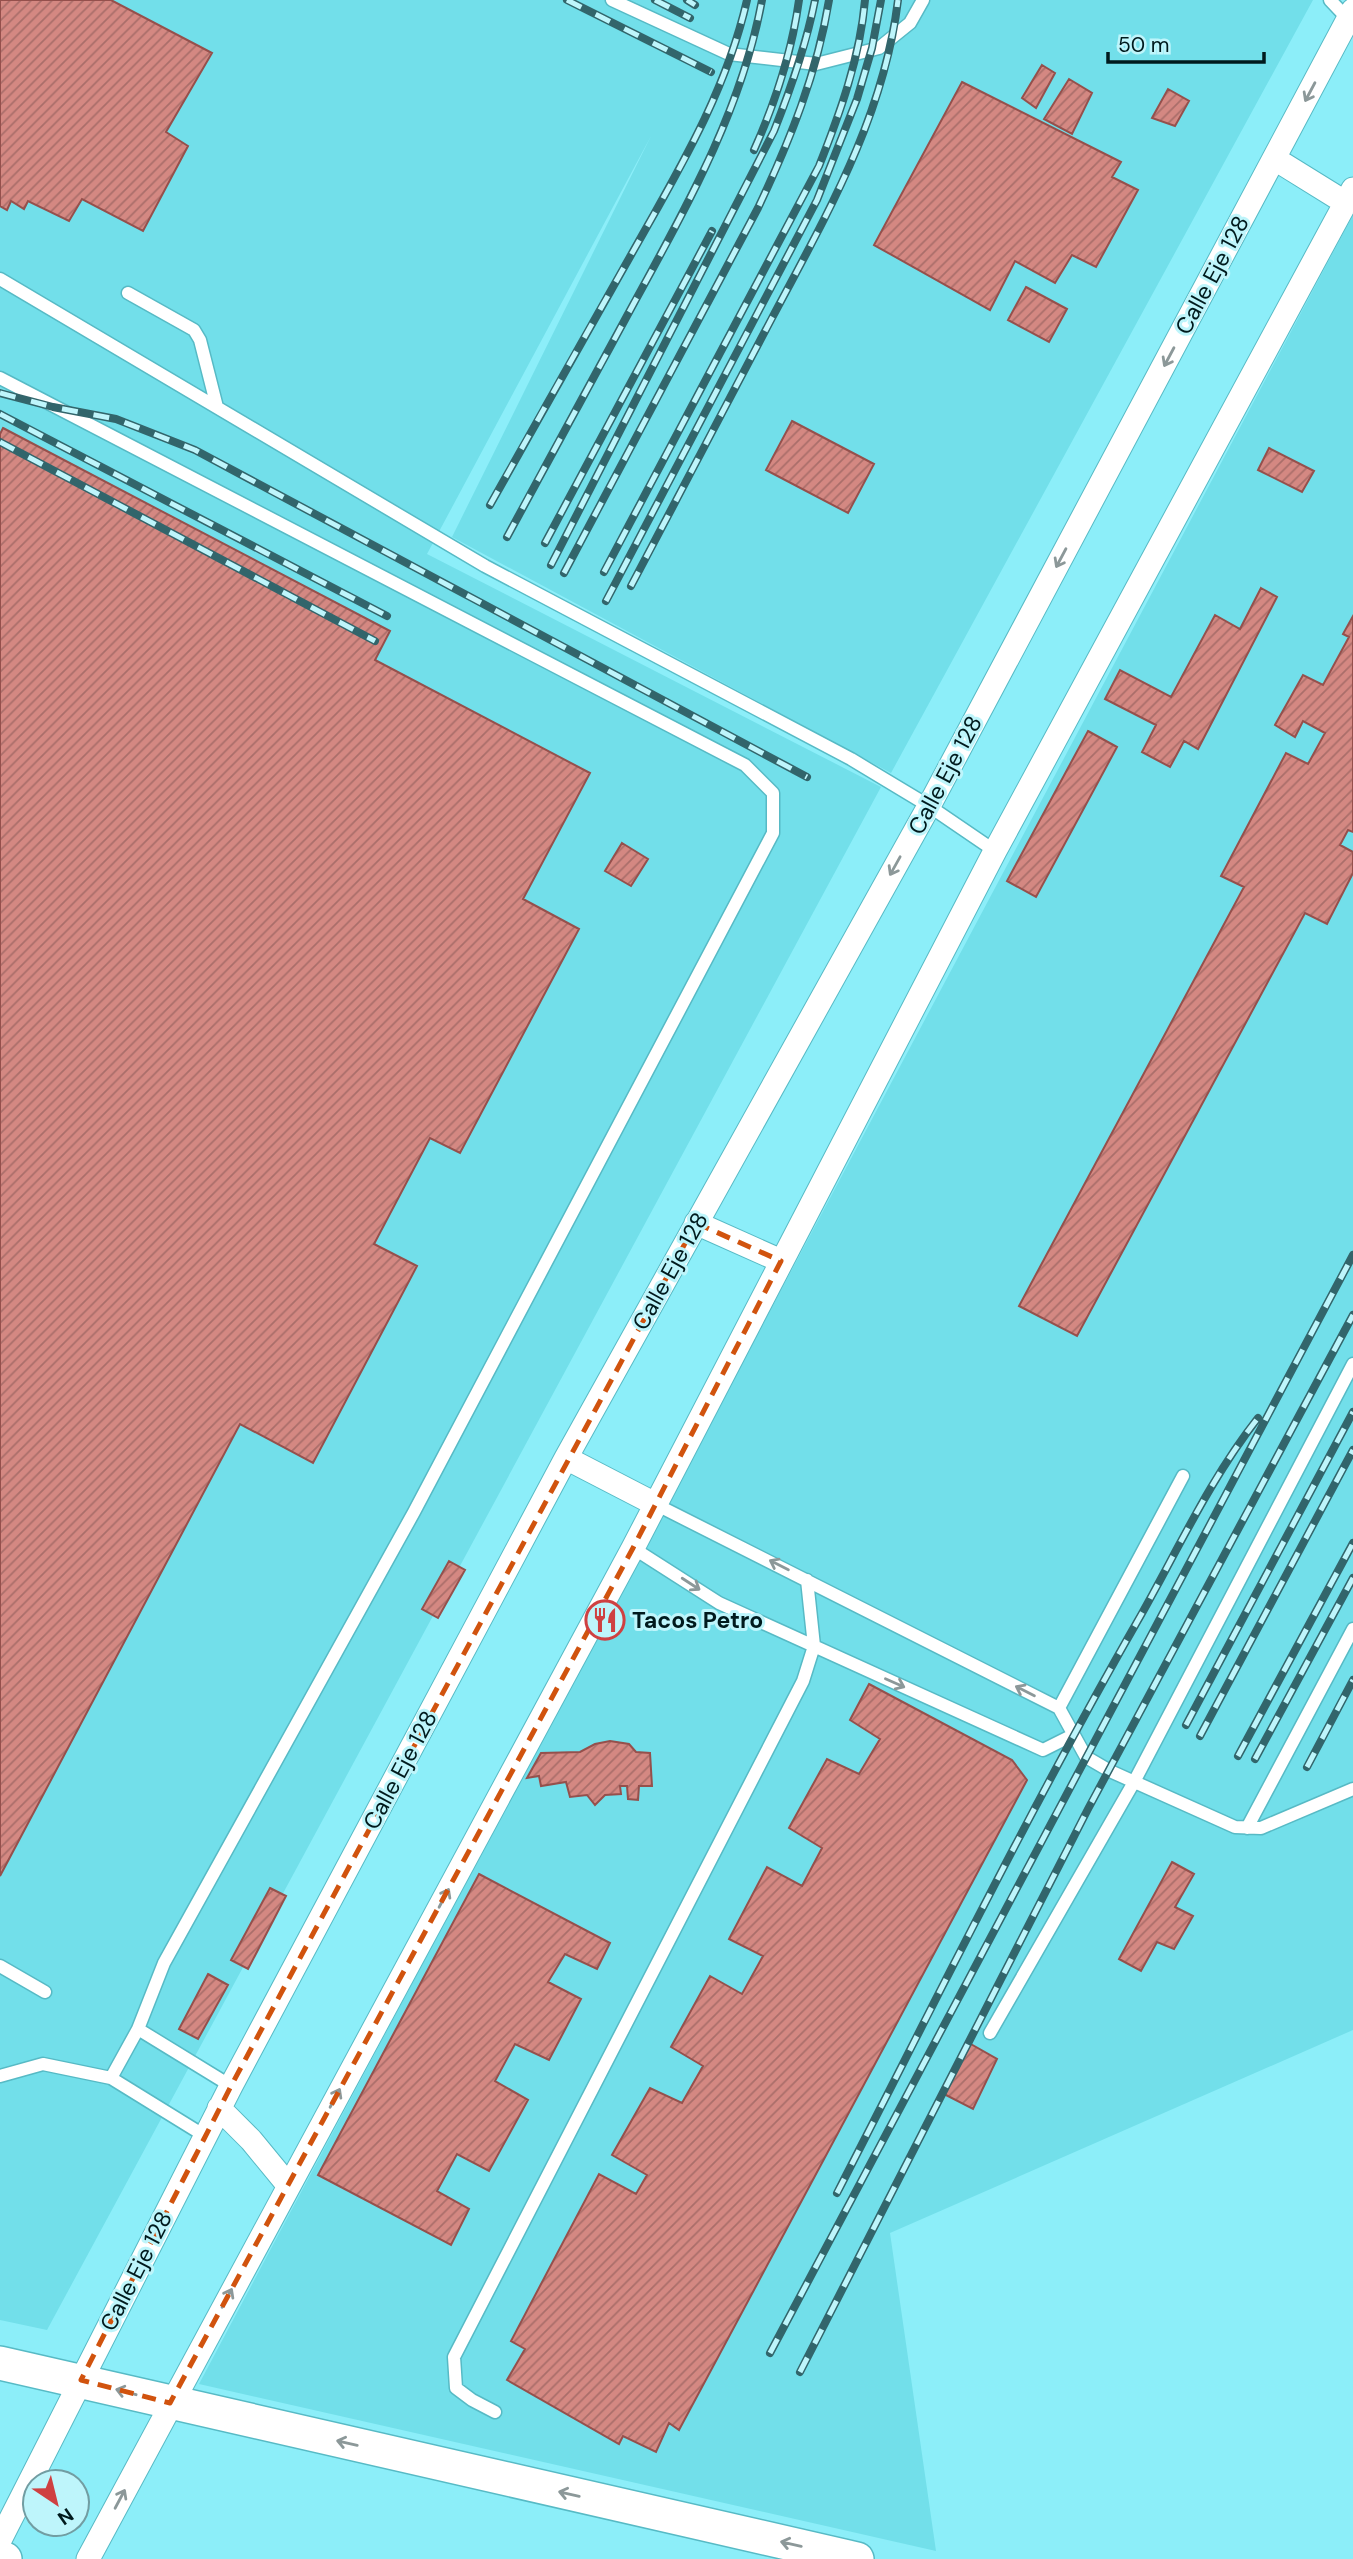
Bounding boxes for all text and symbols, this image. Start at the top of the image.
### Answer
scale bar [1108,21,1264,65]
text: 50 m [1118,31,1169,59]
one-way arrow [1303,81,1316,102]
street label: Calle Eje 128 [1168,210,1256,340]
one-way arrow [1161,347,1175,367]
one-way arrow [1054,547,1068,568]
street label: Calle Eje 128 [901,710,989,840]
one-way arrow [888,855,901,876]
street label: Calle Eje 128 [625,1207,715,1335]
one-way arrow [769,1558,790,1572]
one-way arrow [680,1578,700,1592]
restaurant icon: Tacos Petro [584,1599,626,1641]
place label: Tacos Petro [632,1605,763,1635]
one-way arrow [884,1677,905,1690]
one-way arrow [1015,1684,1036,1697]
street label: Calle Eje 128 [356,1705,444,1835]
one-way arrow [437,1888,451,1909]
one-way arrow [329,2088,343,2109]
street label: Calle Eje 128 [93,2206,179,2336]
one-way arrow [221,2288,234,2309]
one-way arrow [115,2385,137,2398]
one-way arrow [336,2436,359,2450]
north arrow [21,2468,91,2538]
one-way arrow [558,2486,581,2500]
one-way arrow [113,2489,127,2509]
text: N [53,2502,78,2531]
one-way arrow [780,2537,803,2550]

